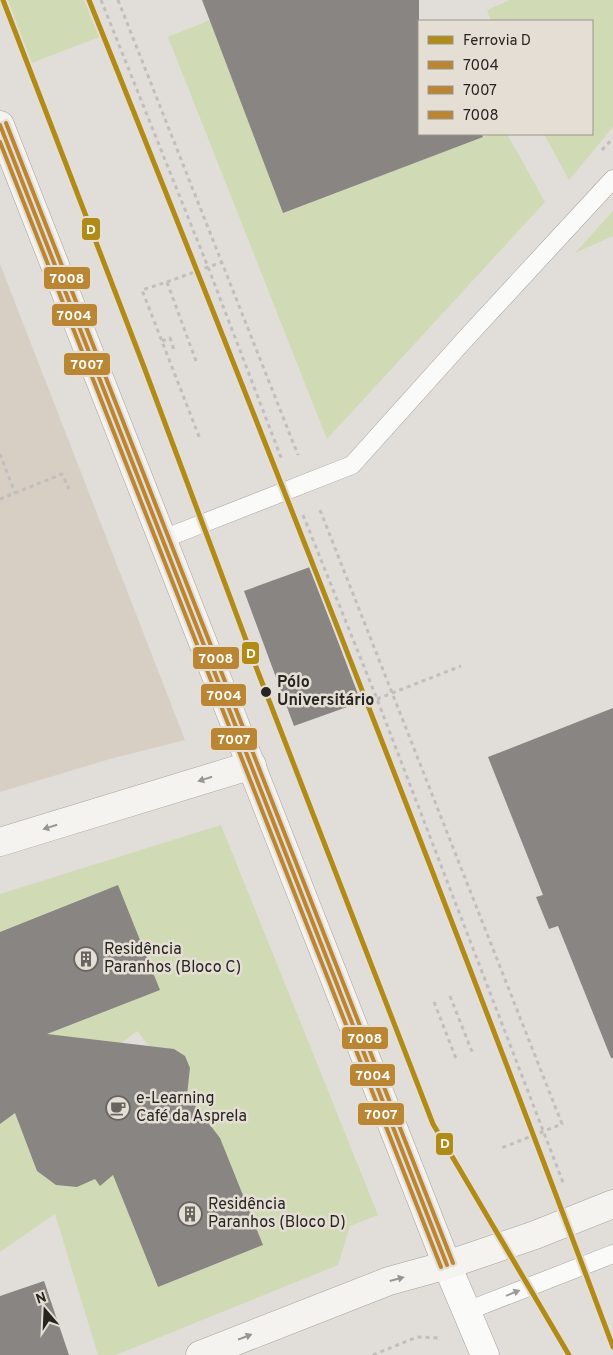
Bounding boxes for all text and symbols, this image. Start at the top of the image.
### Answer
legend [418,20,593,135]
text: Ferrovia D [463,32,531,51]
text: 7004 [463,57,499,76]
text: 7007 [463,82,497,101]
text: 7008 [463,107,499,126]
line badge: D [81,217,101,241]
text: D [86,222,96,239]
line badge: 7008 [43,266,91,290]
text: 7008 [50,271,84,288]
line badge: 7004 [51,303,98,327]
text: 7004 [57,308,92,325]
line badge: 7007 [63,352,111,376]
text: 7007 [70,357,104,374]
line badge: D [241,641,260,665]
line badge: 7008 [192,646,240,670]
text: D [246,646,256,663]
text: 7008 [199,651,233,668]
place label: Pólo Universitário [277,673,374,711]
line badge: 7004 [200,683,247,707]
marker: Pólo Universitário [259,685,273,699]
text: 7004 [207,688,242,705]
line badge: 7007 [210,727,258,751]
text: 7007 [217,732,251,749]
one-way arrow [198,776,213,784]
one-way arrow [42,823,57,831]
place label: Residência Paranhos (Bloco C) [104,940,241,978]
building icon: Residência Paranhos (Bloco C) [73,946,99,972]
line badge: 7008 [341,1026,389,1050]
text: 7008 [348,1031,382,1048]
line badge: 7004 [349,1063,396,1087]
text: 7004 [356,1068,391,1085]
place label: e-Learning Café da Asprela [136,1089,247,1127]
cafe icon: e-Learning Café da Asprela [105,1095,131,1121]
line badge: 7007 [357,1102,405,1126]
text: 7007 [364,1107,398,1124]
line badge: D [435,1132,454,1156]
text: D [440,1136,450,1153]
place label: Residência Paranhos (Bloco D) [208,1195,346,1233]
building icon: Residência Paranhos (Bloco D) [177,1201,203,1227]
one-way arrow [389,1274,404,1282]
north arrow [20,1285,70,1335]
text: N [34,1289,49,1309]
one-way arrow [506,1289,520,1297]
one-way arrow [238,1333,253,1341]

